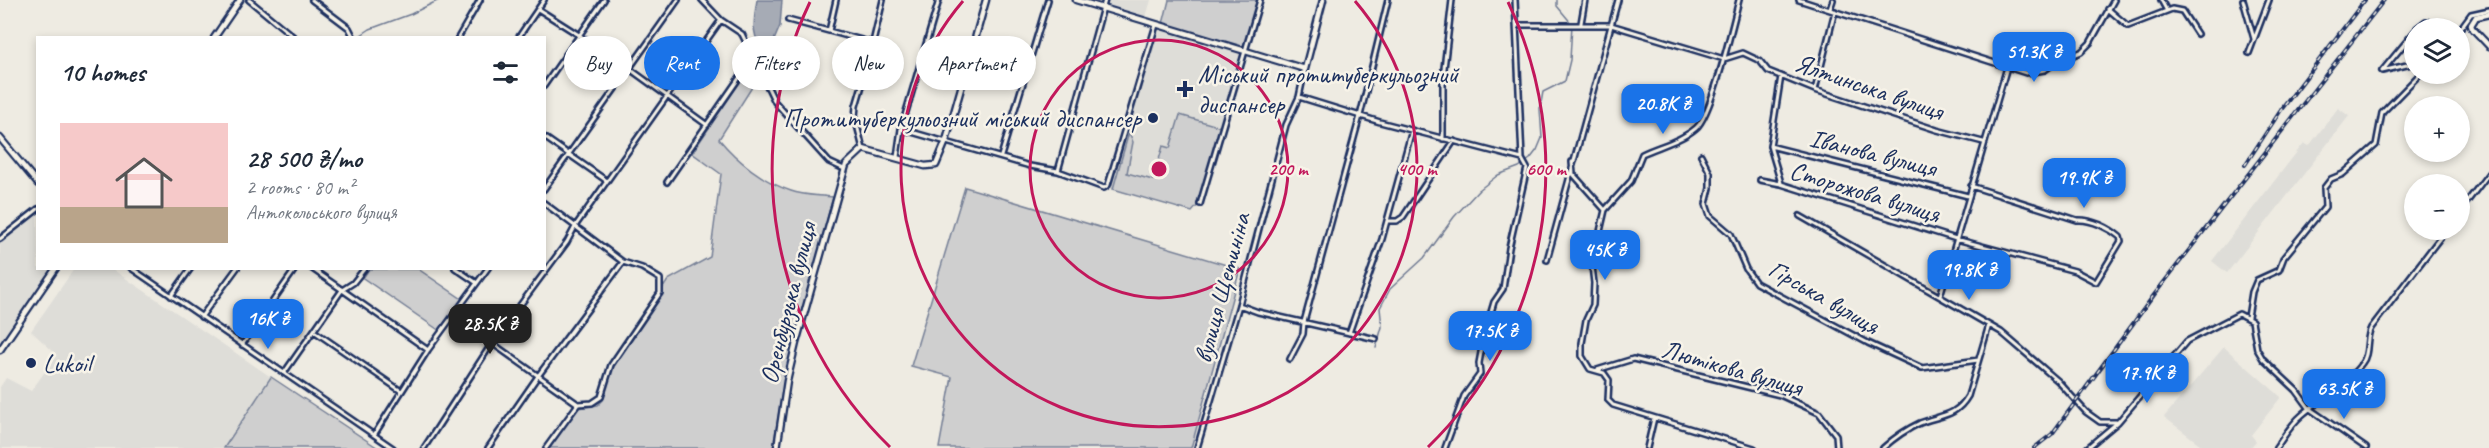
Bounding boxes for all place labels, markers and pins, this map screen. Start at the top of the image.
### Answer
pin: 51.3K ₴ [1979,32,2089,83]
place label: Міський протитуберкульозний диспансер [1198,58,1460,121]
marker: Міський протитуберкульозний диспансер [1176,80,1194,98]
pin: 20.8K ₴ [1608,84,1718,135]
place label: Протитуберкульозний міський диспансер [784,102,1143,135]
marker: Протитуберкульозний міський диспансер [1146,111,1160,125]
pin: 19.9K ₴ [2029,158,2139,209]
centre of rings [1149,159,1169,179]
pin: 45K ₴ [1563,230,1647,281]
pin: 19.8K ₴ [1914,250,2024,301]
pin: 16K ₴ [226,299,310,350]
pin: 28.5K ₴ [435,304,545,355]
pin: 17.5K ₴ [1435,311,1545,362]
place label: Lukoil [43,347,95,380]
pin: 17.9K ₴ [2092,353,2202,404]
marker: Lukoil [24,356,38,370]
pin: 63.5K ₴ [2289,369,2399,420]

